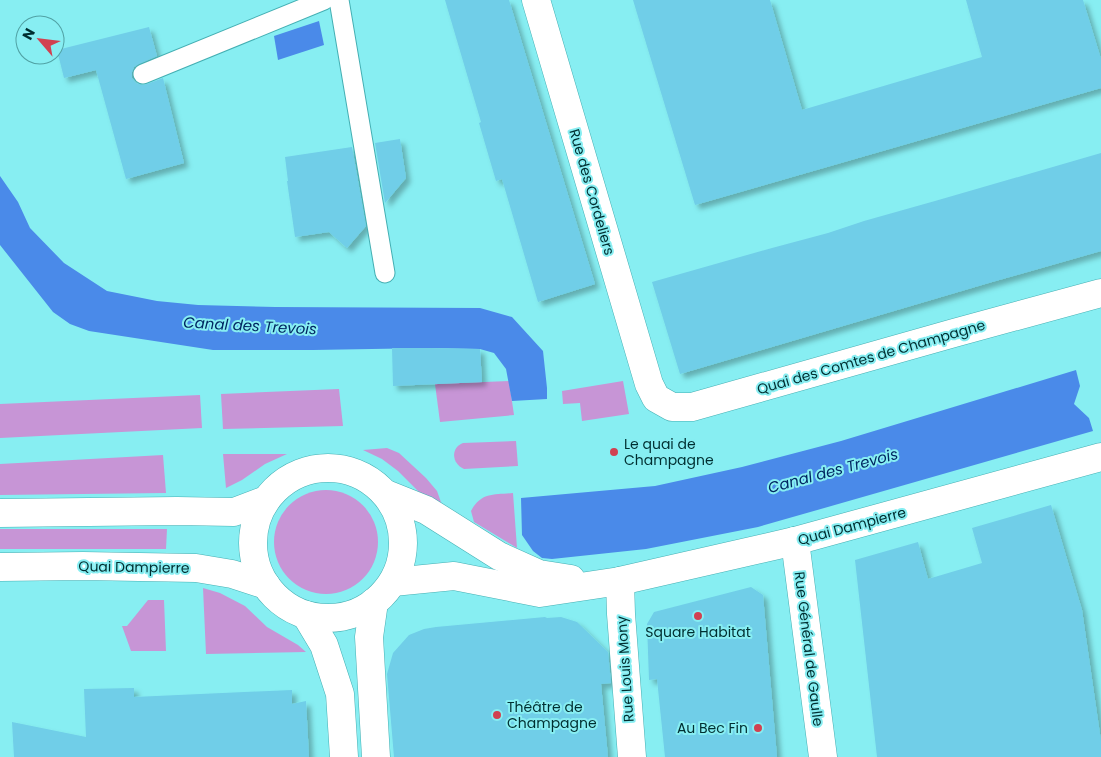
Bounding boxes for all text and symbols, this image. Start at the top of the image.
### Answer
north arrow [15,15,65,65]
text: N [17,25,40,43]
street label: Rue des Cordeliers [564,127,620,257]
water label: Canal des Trevois [183,312,318,339]
street label: Quai des Comtes de Champagne [755,315,988,399]
place label: Le quai de Champagne [624,434,714,470]
water label: Canal des Trevois [765,443,900,498]
marker: Le quai de Champagne [608,446,620,458]
street label: Quai Dampierre [796,502,909,550]
street label: Quai Dampierre [78,556,190,578]
street label: Rue Général de Gaulle [790,570,828,728]
marker: Square Habitat [692,610,704,622]
street label: Rue Louis Mony [611,615,639,723]
place label: Square Habitat [645,622,751,642]
place label: Théâtre de Champagne [507,697,597,733]
marker: Théâtre de Champagne [491,709,503,721]
place label: Au Bec Fin [677,718,748,738]
marker: Au Bec Fin [752,722,764,734]

